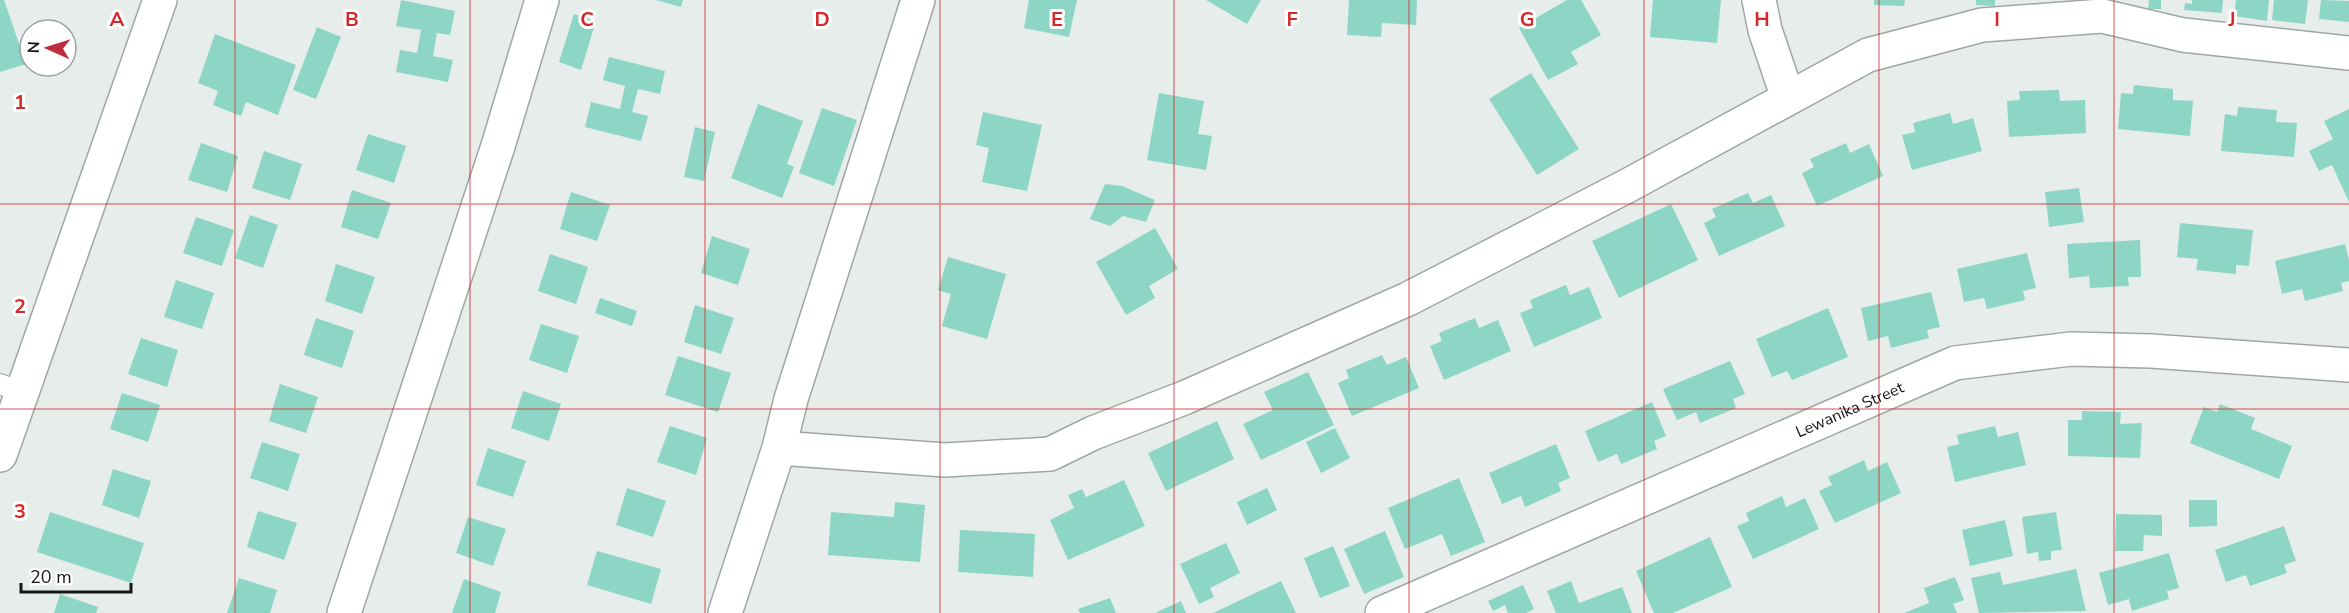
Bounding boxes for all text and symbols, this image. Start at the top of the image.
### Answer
text: A [110,6,125,33]
text: B [345,6,359,33]
text: C [580,6,594,33]
text: D [814,6,830,33]
text: E [1051,6,1063,33]
text: F [1286,6,1298,33]
text: G [1520,6,1534,33]
text: H [1754,6,1770,33]
text: I [1994,6,2000,33]
text: J [2227,6,2236,33]
north arrow [18,18,78,78]
text: N [23,41,45,54]
text: 1 [14,89,26,116]
text: 2 [14,293,26,320]
street label: Lewanika Street [1792,377,1908,443]
text: 3 [14,498,26,525]
scale bar [21,556,130,594]
text: 20 m [30,565,72,589]

